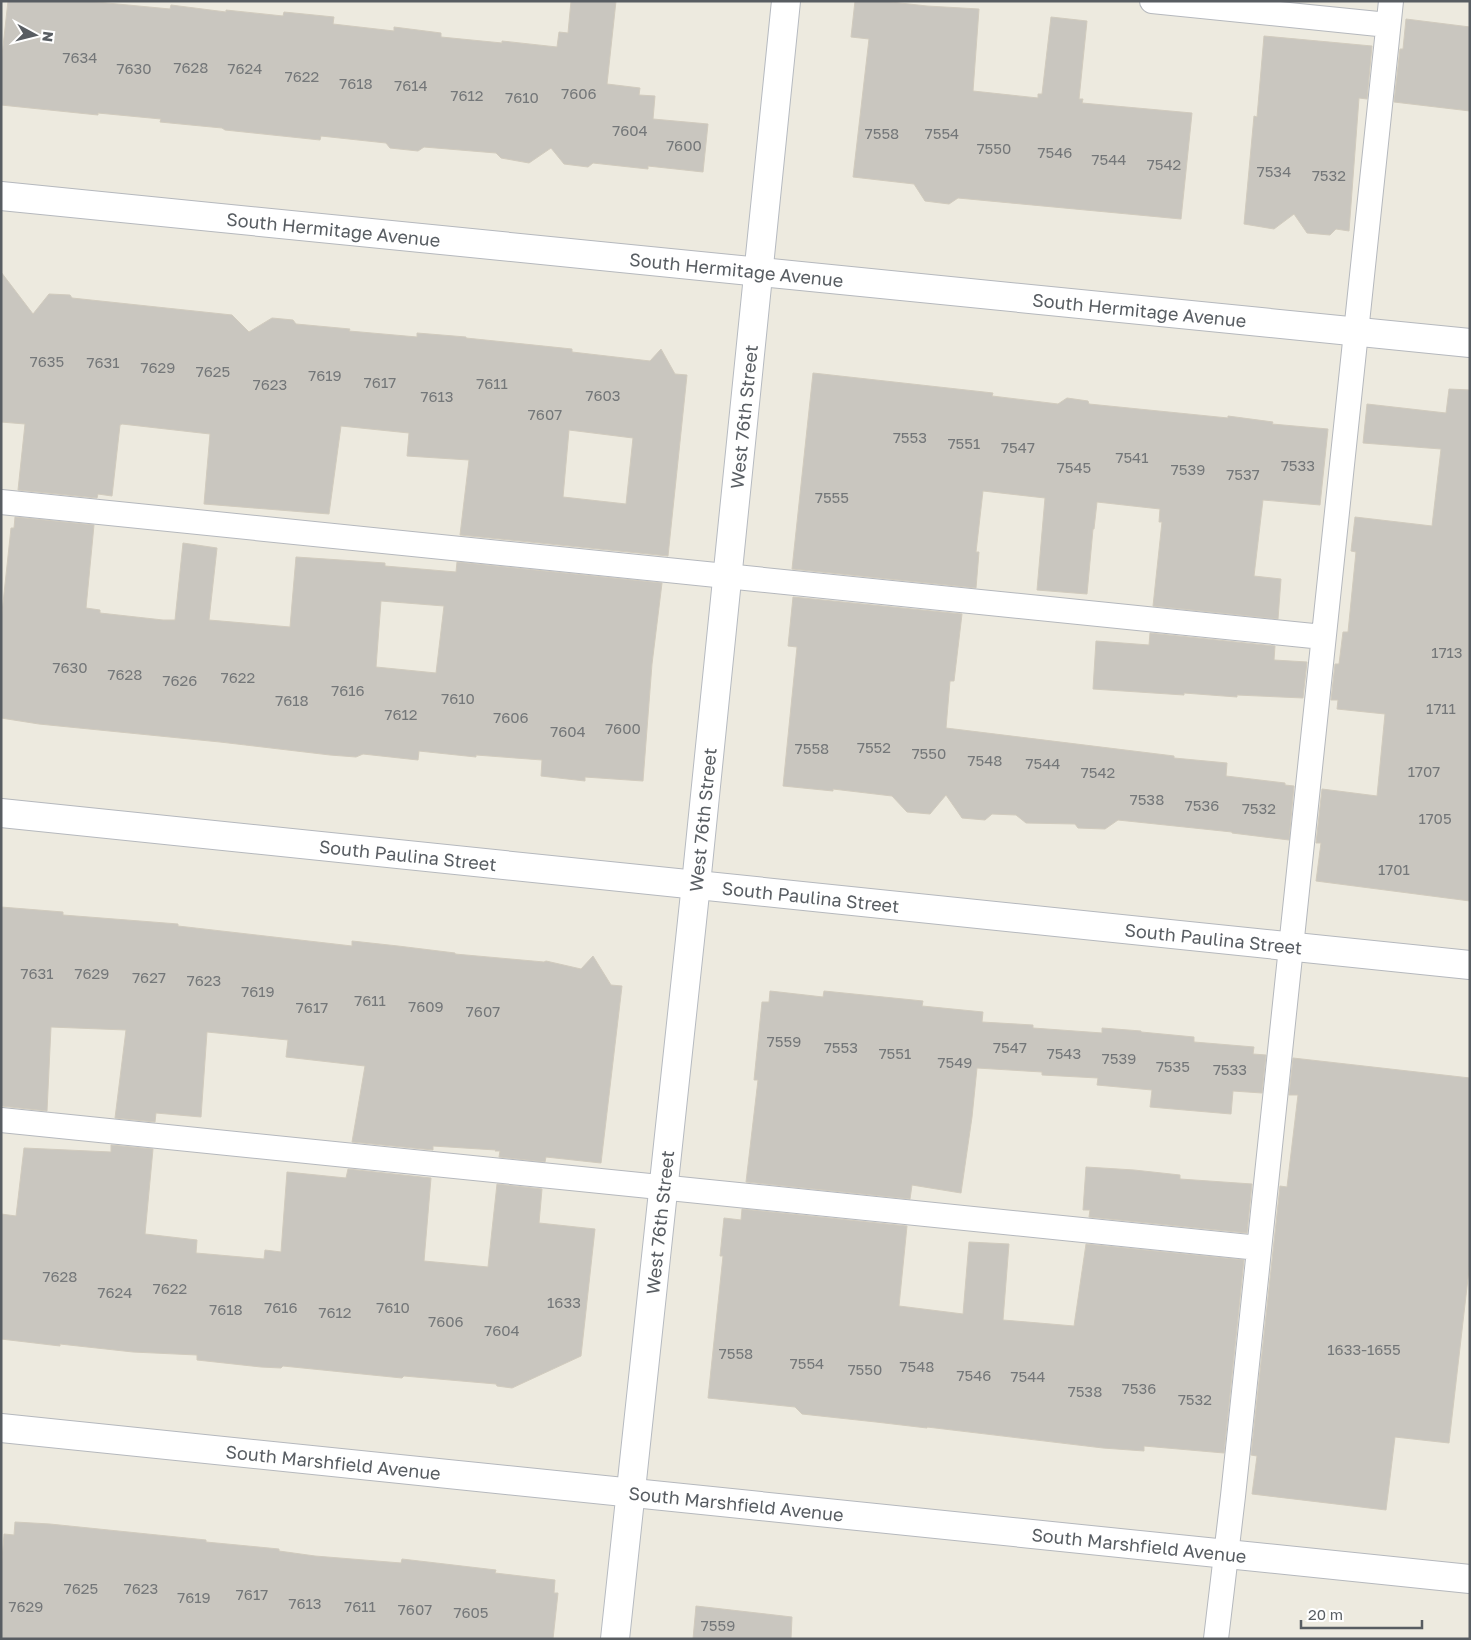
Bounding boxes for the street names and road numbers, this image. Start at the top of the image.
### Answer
street label: South Hermitage Avenue [225,208,441,251]
street label: South Hermitage Avenue [628,248,844,291]
street label: South Hermitage Avenue [1031,288,1247,332]
street label: West 76th Street [725,344,762,490]
street label: West 76th Street [684,747,721,893]
street label: South Paulina Street [318,835,498,875]
street label: South Paulina Street [721,877,901,917]
street label: South Paulina Street [1124,918,1303,959]
street label: West 76th Street [641,1149,678,1296]
street label: South Marshfield Avenue [225,1440,442,1484]
street label: South Marshfield Avenue [628,1482,845,1526]
street label: South Marshfield Avenue [1030,1523,1248,1567]

